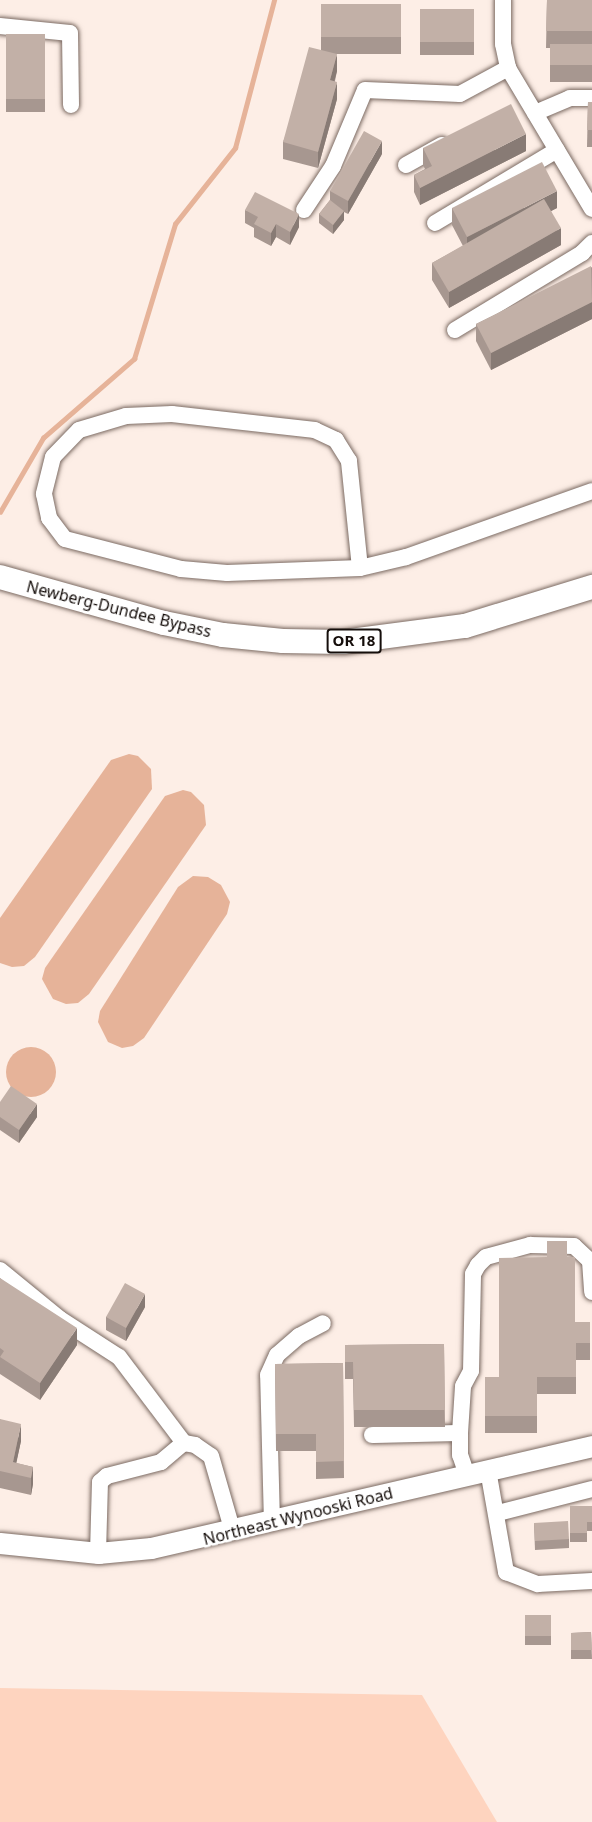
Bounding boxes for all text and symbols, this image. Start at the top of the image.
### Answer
street label: Newberg-Dundee Bypass [25,577,213,641]
road number: OR 18 [326,629,382,653]
street label: Northeast Wynooski Road [201,1483,395,1549]

